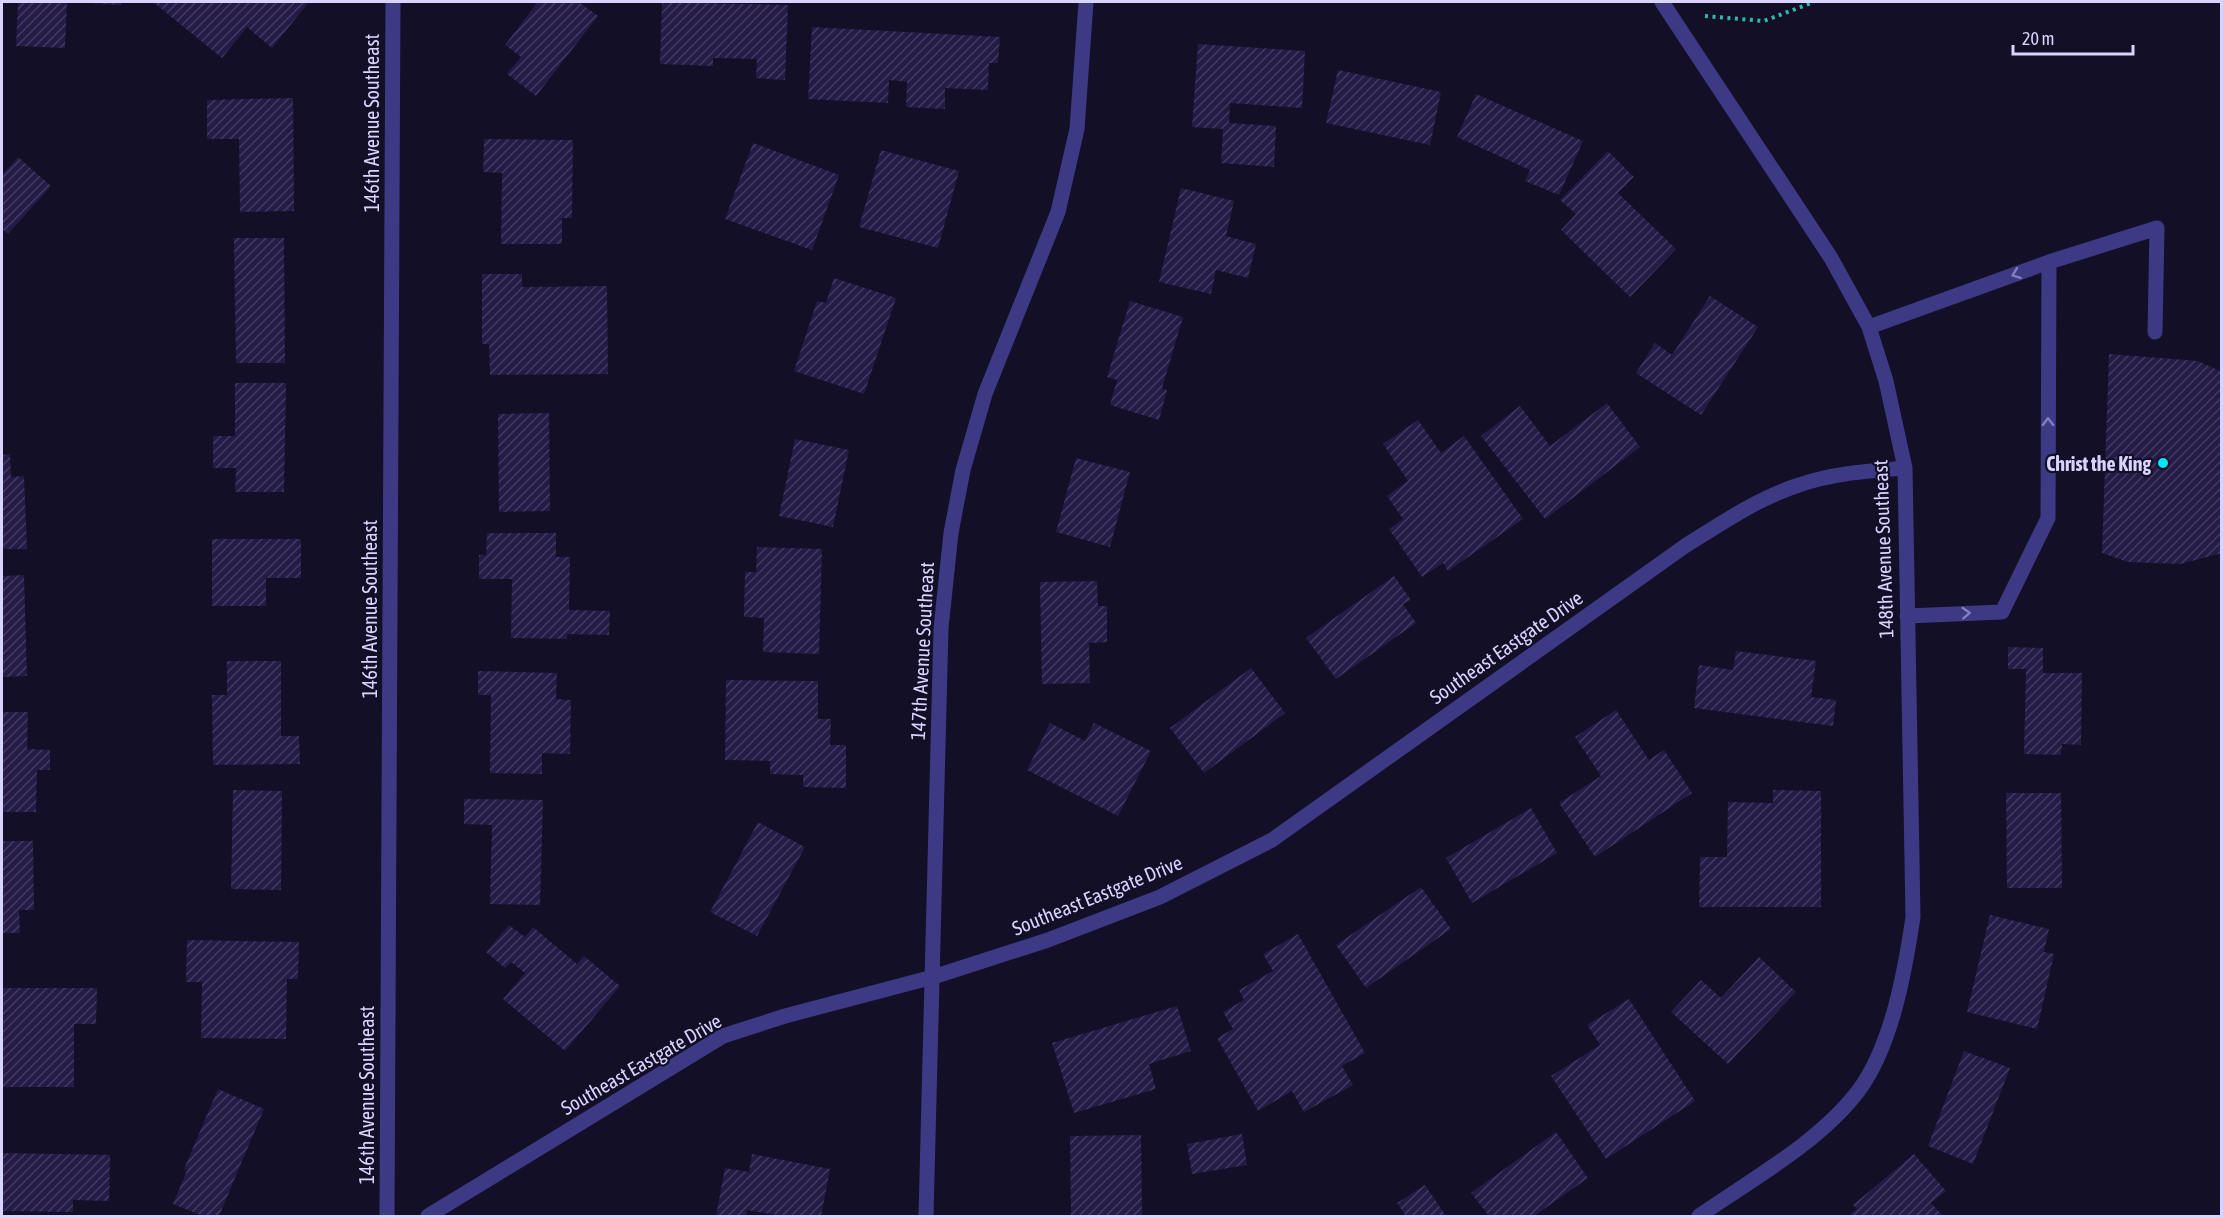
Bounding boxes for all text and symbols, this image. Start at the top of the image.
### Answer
scale bar [2013,18,2133,56]
text: 20 m [2022,28,2054,49]
street label: 146th Avenue Southeast [360,33,383,212]
one-way arrow [2011,266,2022,279]
one-way arrow [2042,417,2054,426]
place label: Christ the King [2046,452,2151,475]
marker: Christ the King [2156,456,2170,470]
street label: 148th Avenue Southeast [1868,459,1898,639]
street label: 146th Avenue Southeast [358,519,381,698]
street label: 147th Avenue Southeast [906,561,938,741]
street label: Southeast Eastgate Drive [1425,586,1587,708]
one-way arrow [1961,607,1970,620]
street label: Southeast Eastgate Drive [1009,850,1185,940]
street label: 146th Avenue Southeast [355,1005,378,1184]
street label: Southeast Eastgate Drive [557,1009,725,1119]

